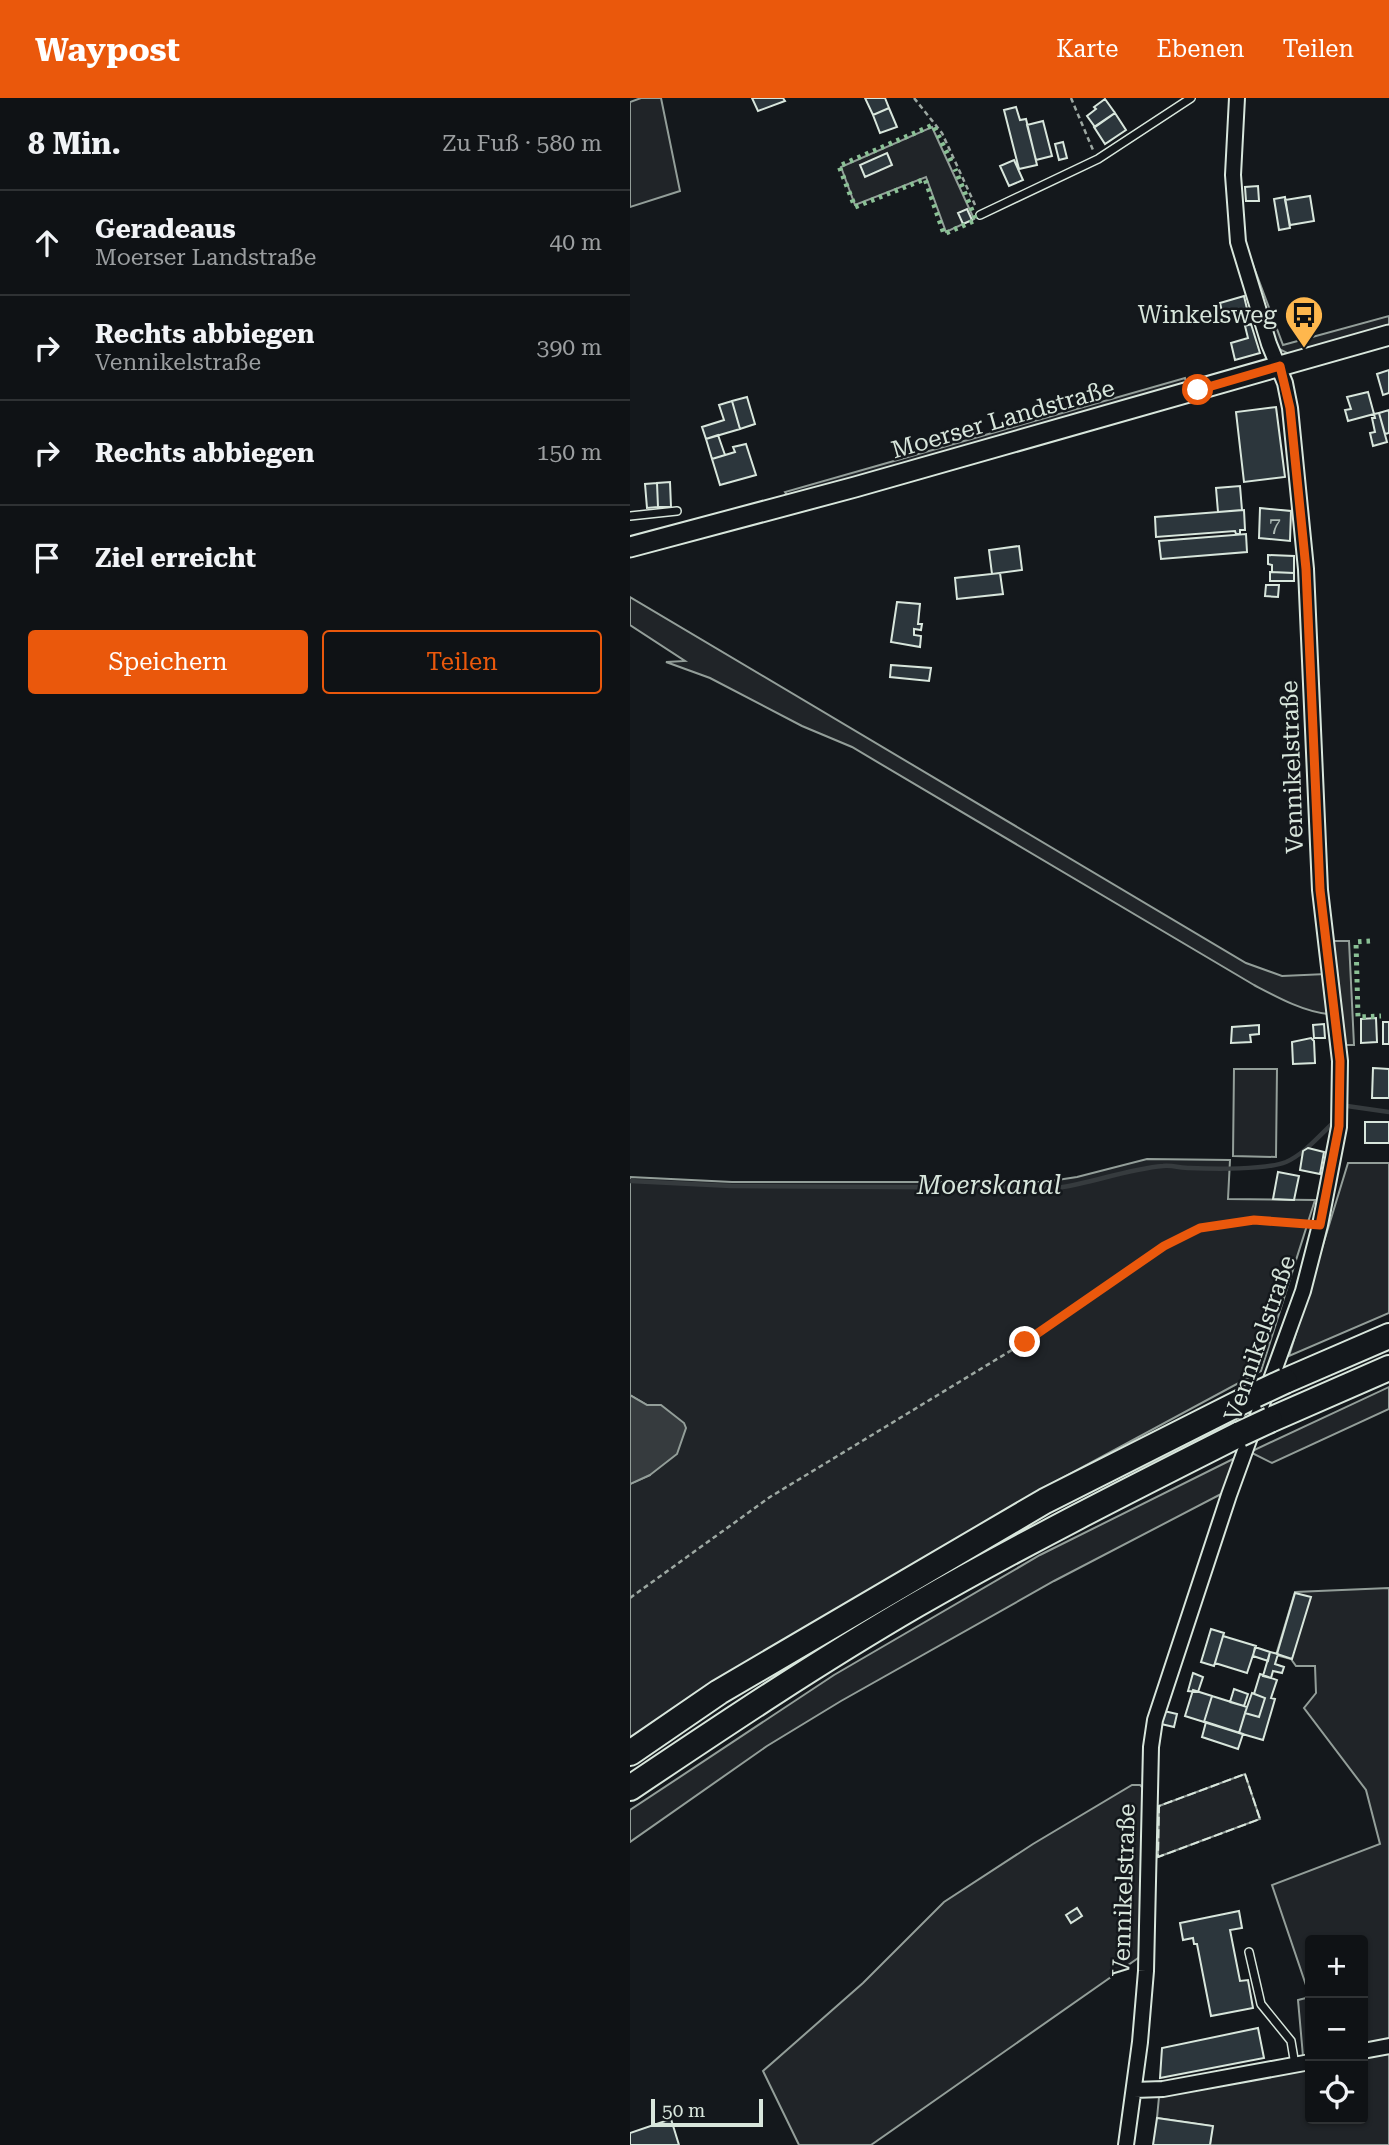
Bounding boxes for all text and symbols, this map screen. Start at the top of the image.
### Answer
text: Waypost [35,30,180,69]
text: Karte [1056,35,1118,63]
text: Ebenen [1156,35,1245,63]
text: Teilen [1283,35,1354,63]
text: 8 Min. [28,126,121,161]
text: Zu Fuß · 580 m [442,130,602,157]
text: Geradeaus [95,214,236,244]
icon: ahead [28,224,66,262]
text: 40 m [549,229,602,256]
text: Moerser Landstraße [95,244,316,271]
bus stop icon: Winkelsweg [1283,294,1325,349]
place label: Winkelsweg [1138,301,1277,329]
text: Rechts abbiegen [95,319,314,349]
icon: right [28,329,66,367]
text: 390 m [537,334,602,361]
text: Vennikelstraße [95,349,261,376]
street label: Moerser Landstraße [888,374,1118,464]
route start [1182,374,1213,405]
icon: right [28,434,66,472]
text: Rechts abbiegen [95,438,314,468]
text: 150 m [537,439,602,466]
house number: 7 [1269,513,1281,537]
icon: arrive [28,539,66,577]
text: Ziel erreicht [95,543,256,573]
button: Speichern [28,630,308,694]
button: Teilen [322,630,602,694]
street label: Vennikelstraße [1275,680,1309,854]
water label: Moerskanal [916,1170,1061,1200]
street label: Vennikelstraße [1219,1252,1301,1424]
route end [1009,1326,1040,1357]
street label: Vennikelstraße [1107,1803,1141,1977]
map controls [1305,1935,1368,2124]
button: + [1305,1935,1368,1998]
button: − [1305,1998,1368,2061]
button: locate [1305,2061,1368,2124]
scale bar [651,2096,763,2128]
text: 50 m [662,2099,705,2122]

